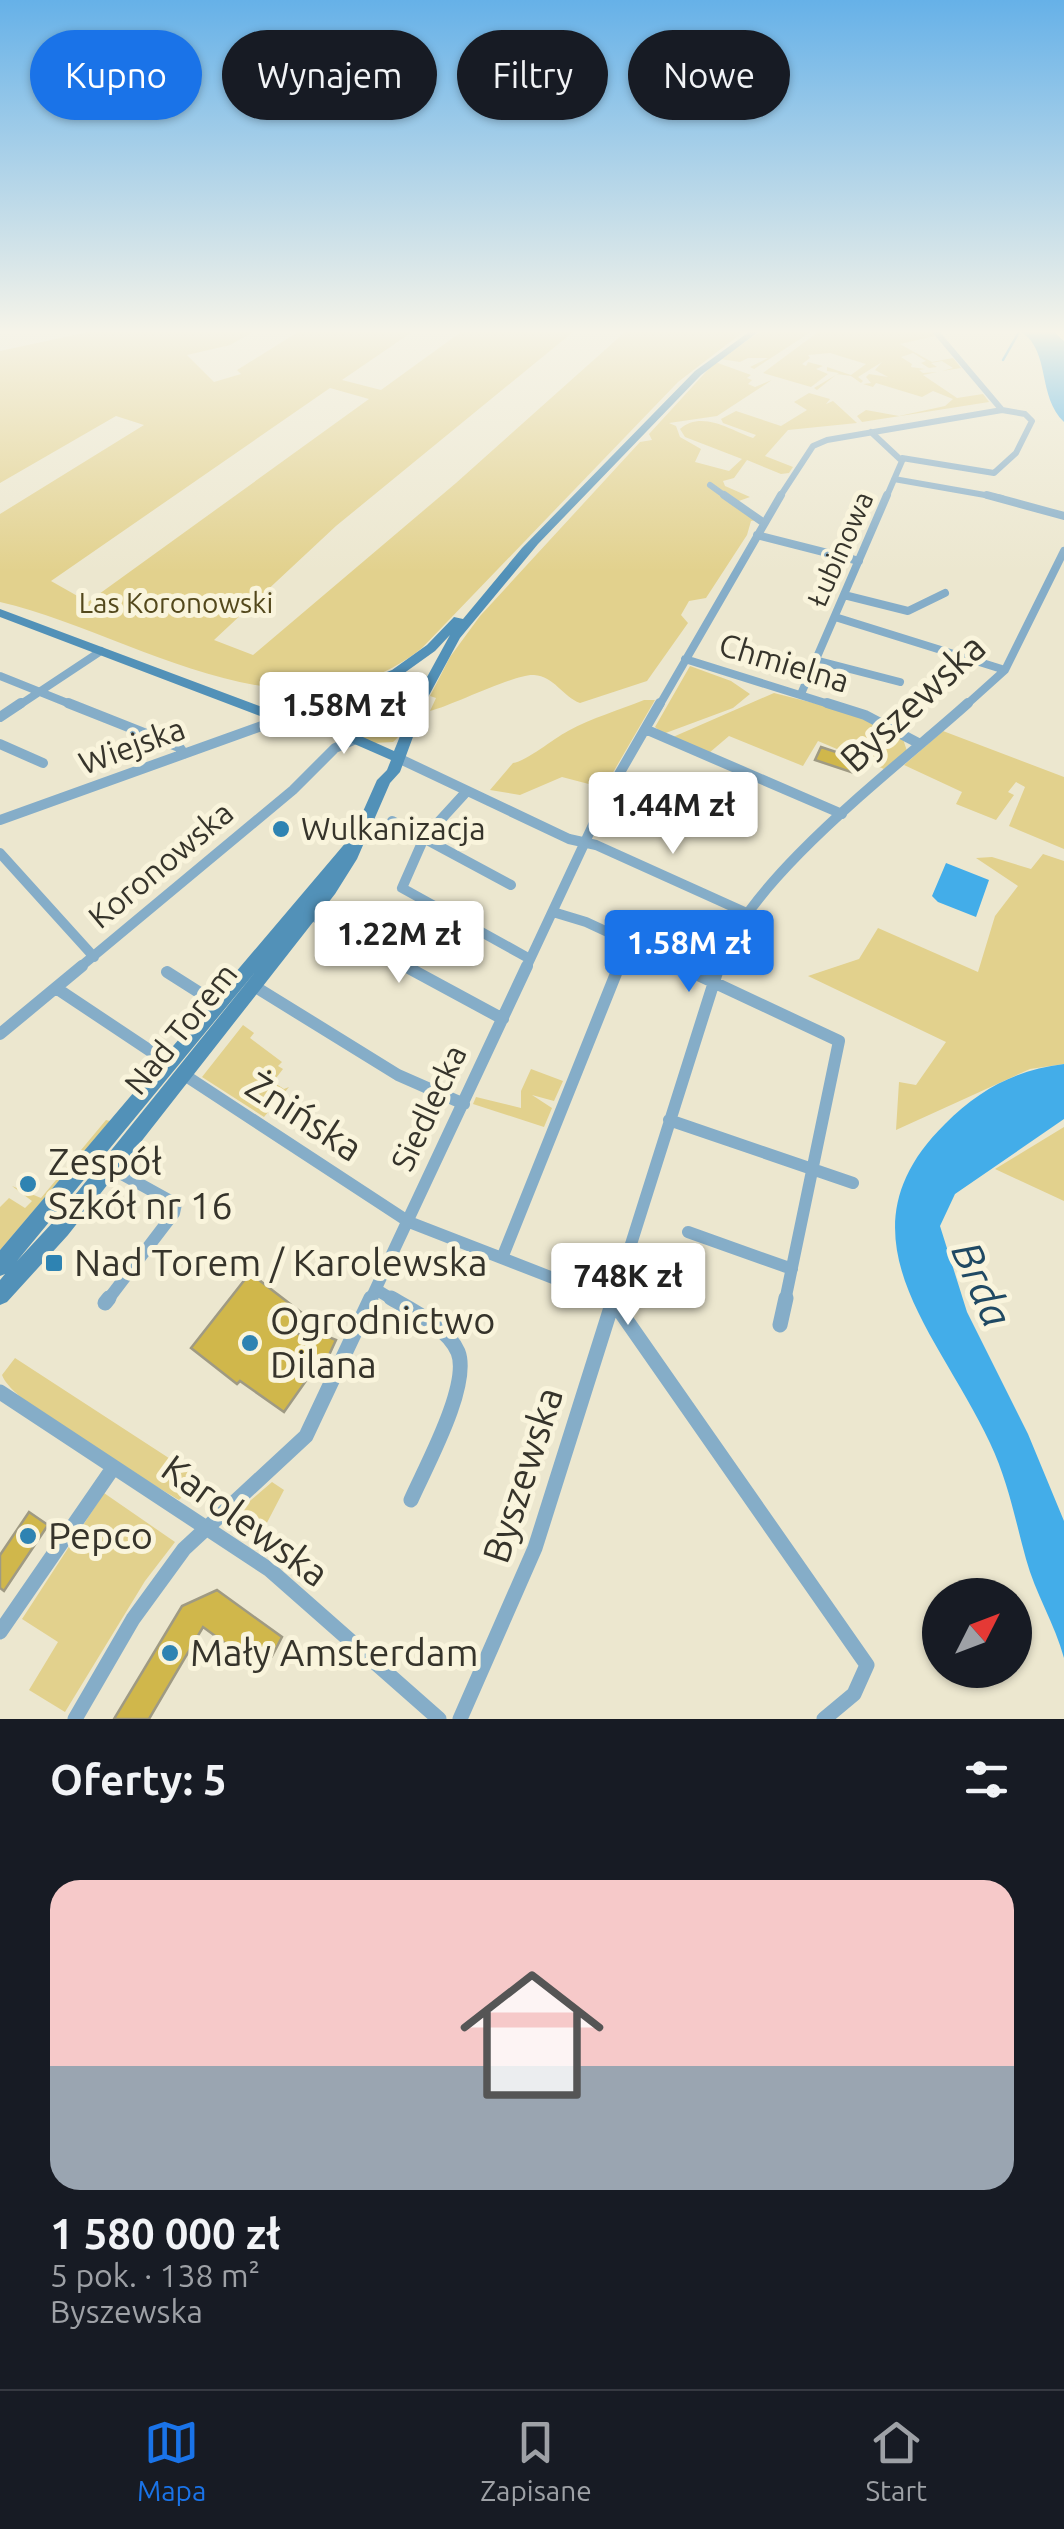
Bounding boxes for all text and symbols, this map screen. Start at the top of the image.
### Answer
chip: Kupno [30,30,202,120]
chip: Wynajem [222,30,437,120]
chip: Filtry [457,30,608,120]
chip: Nowe [628,30,790,120]
street label: Łubinowa [801,487,879,611]
park label: Las Koronowski [79,587,273,618]
street label: Chmielna [715,625,854,699]
street label: Byszewska [832,625,993,780]
pin: 1.58M zł [241,672,447,757]
text: 1.58M zł [282,686,406,722]
street label: Wiejska [74,709,189,781]
pin: 1.44M zł [570,772,776,857]
text: 1.44M zł [611,786,735,822]
street label: Koronowska [81,794,240,935]
place label: Wulkanizacja [301,810,486,846]
marker: Wulkanizacja [270,818,292,840]
pin: 1.22M zł [296,901,502,986]
pin: 1.58M zł [586,910,792,995]
text: 1.22M zł [337,915,461,951]
text: 1.58M zł [627,924,751,960]
street label: Nad Torem [117,956,244,1101]
street label: Siedlecka [383,1039,473,1176]
street label: Żnińska [239,1063,370,1169]
place label: Zespół Szkół nr 16 [48,1140,233,1226]
marker: Zespół Szkół nr 16 [17,1173,39,1195]
water label: Brda [943,1234,1022,1333]
place label: Nad Torem / Karolewska [74,1241,487,1283]
pin: 748K zł [536,1243,720,1328]
marker: Nad Torem / Karolewska [43,1252,65,1274]
text: 748K zł [573,1257,683,1293]
place label: Ogrodnictwo Dilana [270,1299,495,1385]
marker: Ogrodnictwo Dilana [239,1332,261,1354]
street label: Byszewska [474,1382,570,1568]
street label: Karolewska [154,1446,337,1594]
place label: Pepco [48,1514,153,1556]
marker: Pepco [17,1525,39,1547]
north arrow [922,1578,1032,1688]
map controls [922,1578,1032,1688]
place label: Mały Amsterdam [190,1631,478,1673]
marker: Mały Amsterdam [159,1642,181,1664]
icon: filters [959,1752,1014,1807]
text: Oferty: 5 [50,1756,227,1803]
icon: home [442,1945,622,2125]
text: 1 580 000 zł [50,2210,281,2257]
text: 5 pok. · 138 m² [50,2257,260,2293]
text: Byszewska [50,2293,203,2329]
tab: Mapa [137,2415,206,2506]
tab: Zapisane [480,2415,592,2506]
tab: Start [865,2415,927,2506]

